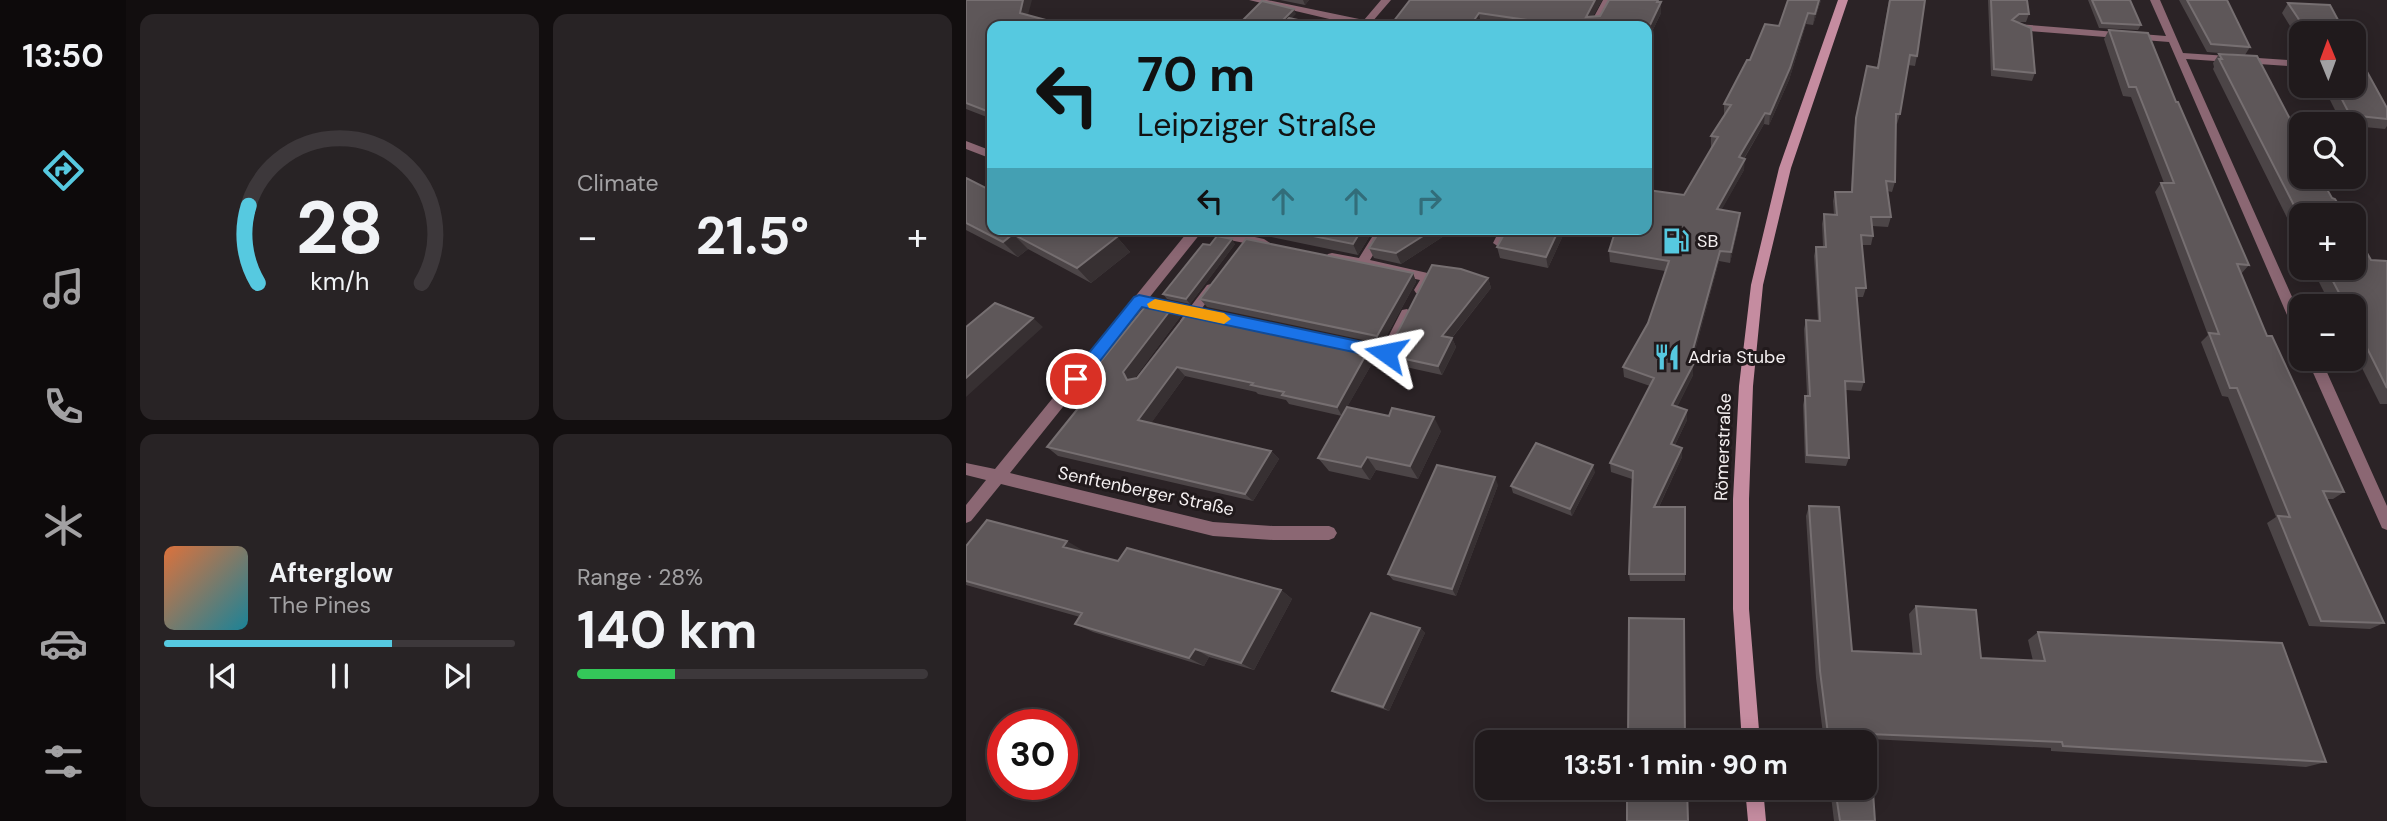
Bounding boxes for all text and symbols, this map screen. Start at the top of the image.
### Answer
north arrow [2289,21,2366,98]
map controls [2289,21,2366,371]
text: 13:50 [22,35,104,77]
text: 70 m [1137,42,1255,106]
icon: left [1022,49,1113,140]
text: Leipziger Straße [1137,104,1376,146]
button: search [2289,112,2366,189]
icon: directions [39,146,88,195]
text: Climate [577,168,659,198]
text: 28 [296,181,383,276]
icon: left [1191,182,1229,220]
icon: ahead [1264,182,1302,220]
icon: ahead [1337,182,1375,220]
icon: right [1410,182,1448,220]
text: 21.5° [696,202,809,270]
button: + [2289,203,2366,280]
text: − [577,212,598,262]
text: + [907,212,928,262]
fuel station icon: SB [1661,226,1691,256]
place label: SB [1697,229,1718,253]
icon: music [39,264,88,313]
text: km/h [310,265,369,298]
button: − [2289,294,2366,371]
position arrow [1349,316,1423,390]
restaurant icon: Adria Stube [1652,342,1682,372]
place label: Adria Stube [1688,345,1786,369]
pin [1046,349,1106,409]
icon: arrive [1057,360,1095,398]
icon: phone [39,382,88,431]
street label: Römerstraße [1709,393,1737,501]
street label: Senftenberger Straße [1056,461,1236,521]
icon: climate [39,501,88,550]
text: Afterglow [269,556,393,590]
text: Range · 28% [577,562,703,592]
text: The Pines [269,590,371,620]
text: 140 km [577,596,758,664]
icon: car [39,619,88,668]
icon: previous [204,657,242,695]
icon: pause [321,657,359,695]
icon: next [438,657,476,695]
speed limit sign: 30 [987,709,1078,800]
icon: filters [39,737,88,786]
text: 13:51 · 1 min · 90 m [1564,748,1788,782]

